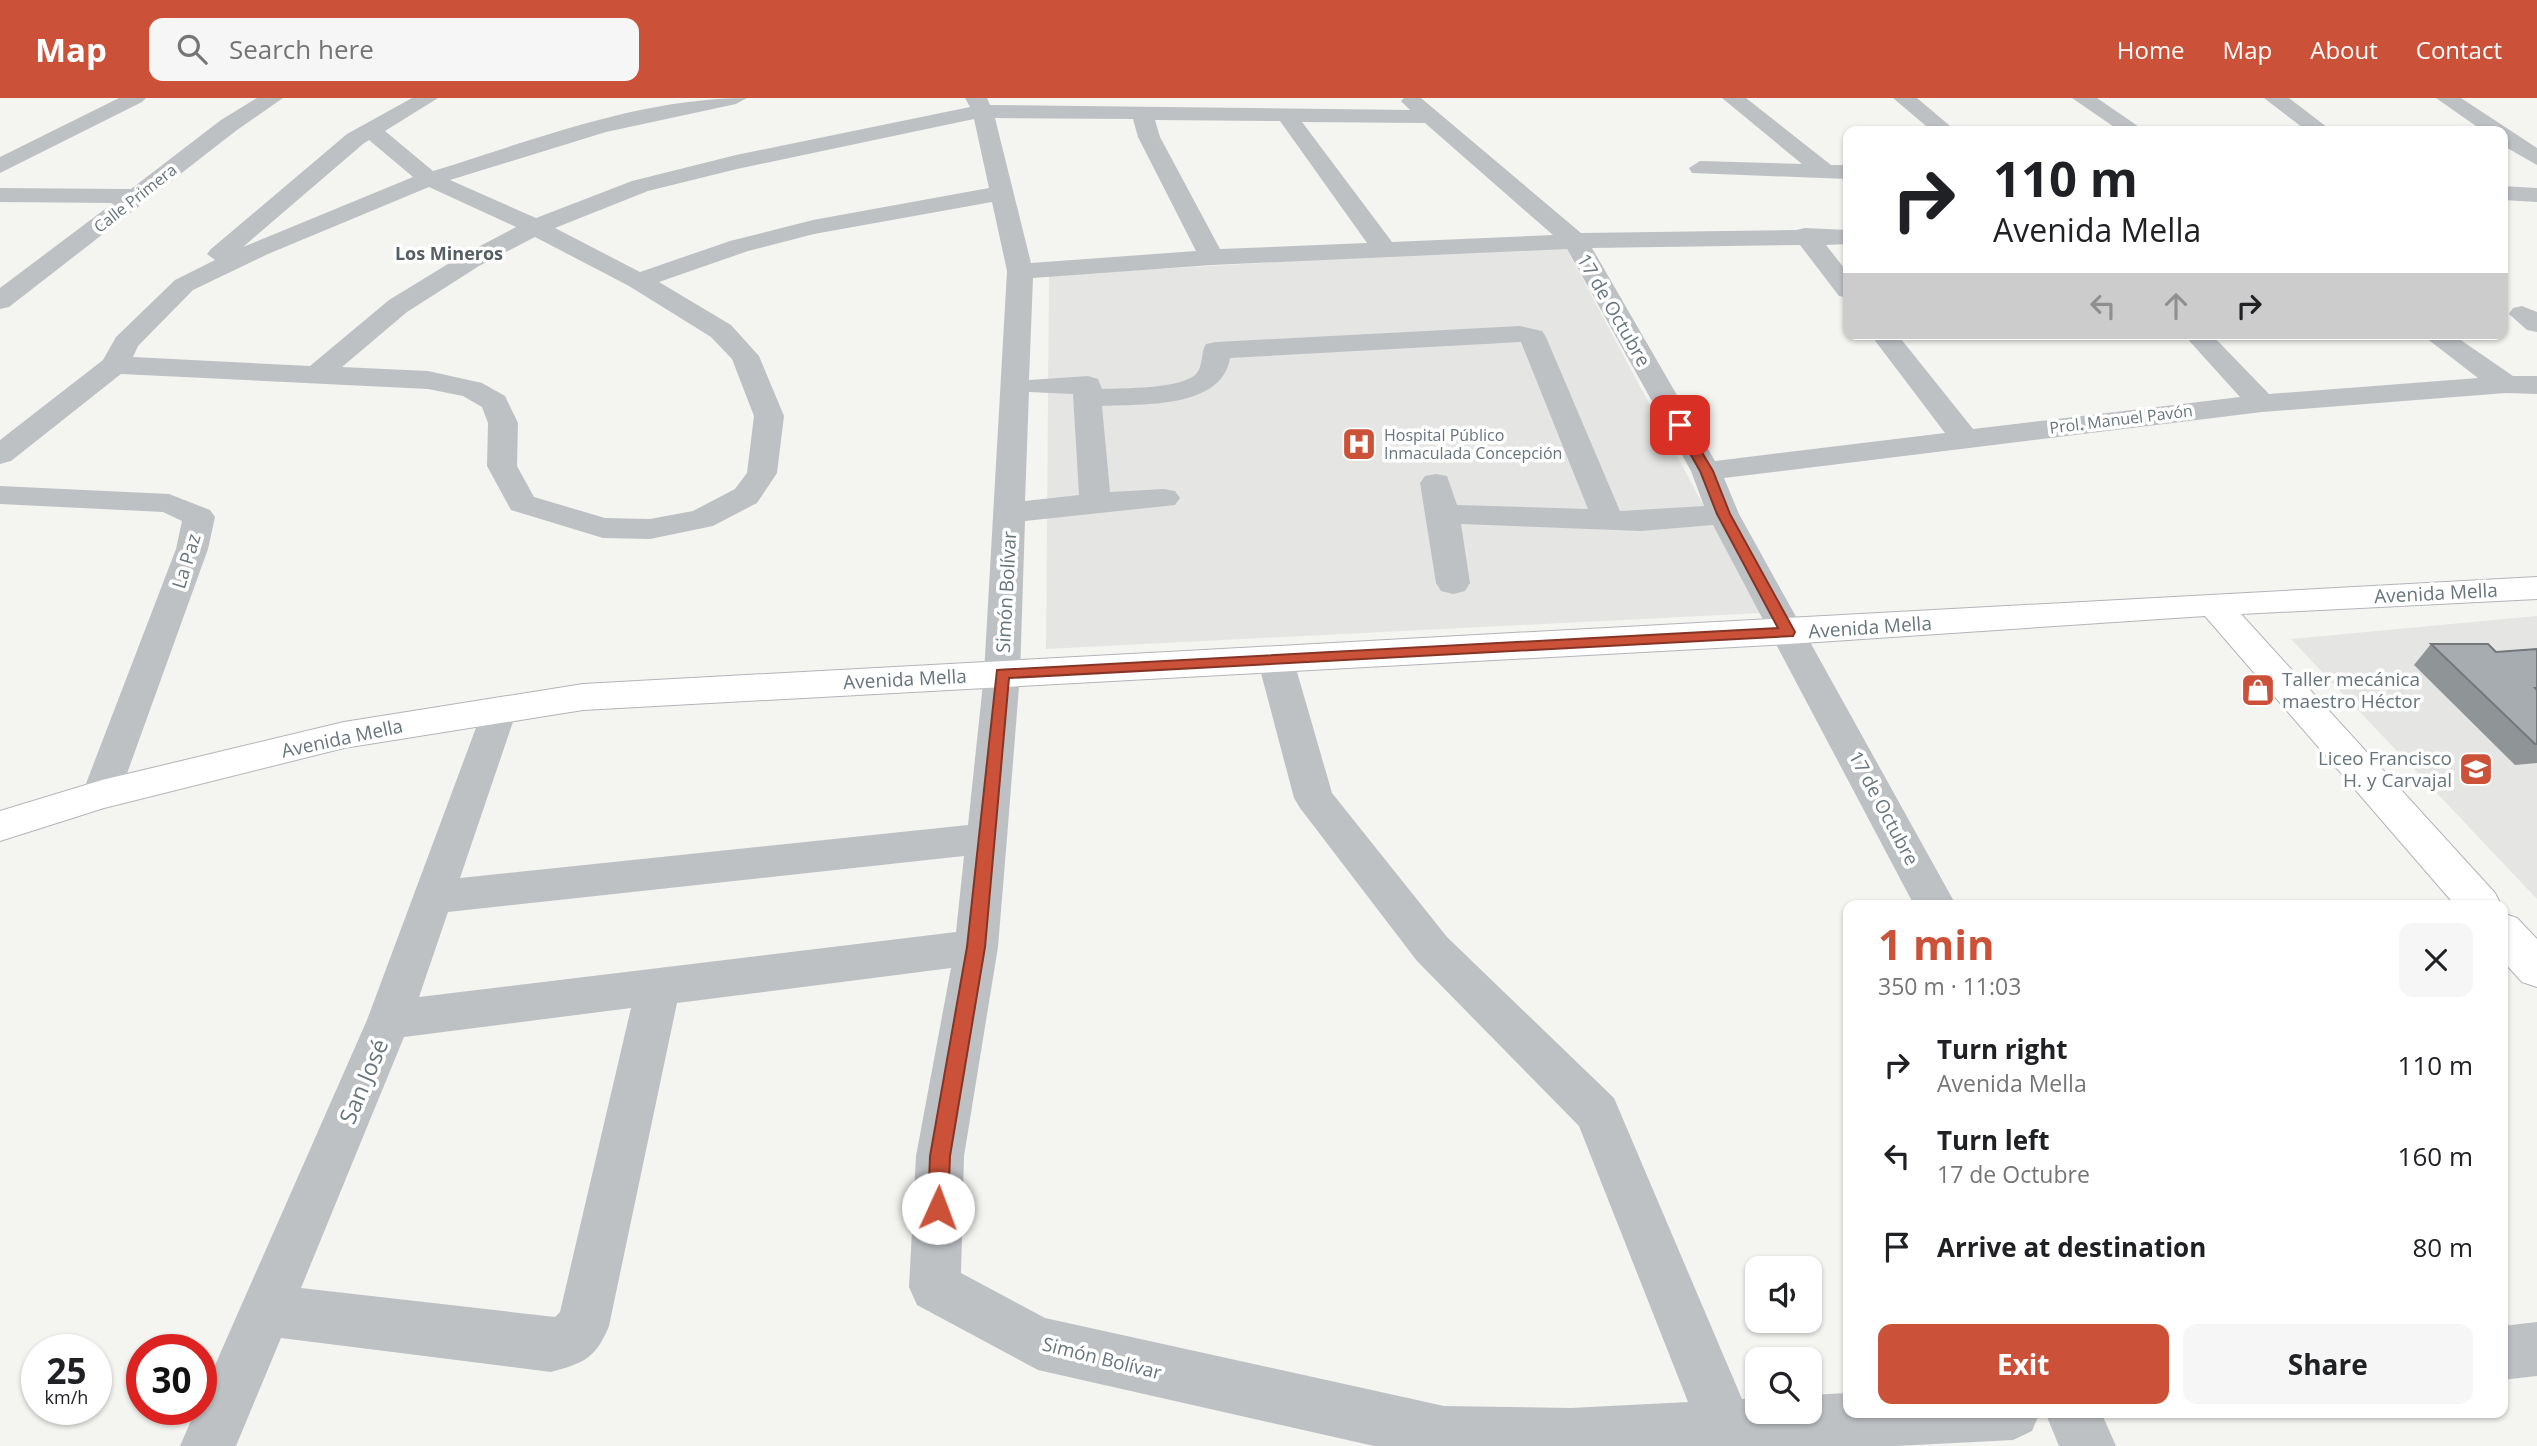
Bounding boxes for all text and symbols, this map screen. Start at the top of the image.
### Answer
search box [149,18,639,81]
text: Map [35,27,107,72]
icon: search [173,30,211,68]
text: Search here [229,31,374,67]
text: Home [2117,33,2185,66]
text: Map [2223,33,2272,66]
text: About [2310,33,2378,66]
text: Contact [2416,33,2502,66]
text: 110 m [1993,145,2138,211]
icon: right [1878,154,1969,245]
street label: Calle Primera [89,159,181,237]
text: Avenida Mella [1993,208,2201,251]
district label: Los Mineros [395,241,503,265]
street label: 17 de Octubre [1571,249,1657,371]
icon: left [2084,287,2122,325]
icon: ahead [2157,287,2195,325]
icon: right [2230,287,2268,325]
pin [1650,395,1710,455]
street label: Prol. Manuel Pavón [2048,399,2194,439]
icon: arrive [1661,406,1699,444]
place label: Hospital Público Inmaculada Concepción [1384,424,1562,464]
hospital icon: Hospital Público Inmaculada Concepción [1340,425,1378,463]
street label: La Paz [165,530,207,592]
street label: Simón Bolívar [990,530,1022,654]
street label: Avenida Mella [2374,577,2498,609]
street label: Avenida Mella [1807,610,1933,644]
street label: Avenida Mella [843,663,967,695]
place label: Taller mecánica maestro Héctor [2282,666,2421,714]
shop icon: Taller mecánica maestro Héctor [2239,671,2277,709]
street label: Avenida Mella [279,712,405,764]
place label: Liceo Francisco H. y Carvajal [2318,745,2452,793]
street label: 17 de Octubre [1843,746,1925,870]
school or university icon: Liceo Francisco H. y Carvajal [2457,750,2495,788]
text: 1 min [1878,915,1995,972]
button: close [2399,923,2473,997]
text: 350 m · 11:03 [1878,970,2021,1002]
text: Turn right [1937,1031,2068,1067]
street label: San José [331,1034,395,1128]
icon: right [1878,1046,1916,1084]
text: 110 m [2398,1047,2473,1083]
text: Avenida Mella [1937,1067,2087,1099]
text: Turn left [1937,1122,2049,1158]
icon: left [1878,1137,1916,1175]
text: 160 m [2398,1138,2473,1174]
text: 17 de Octubre [1937,1158,2090,1190]
position arrow [901,1171,975,1245]
icon: arrive [1878,1228,1916,1266]
text: Arrive at destination [1937,1229,2206,1265]
text: 80 m [2412,1229,2473,1265]
map controls [1745,1256,1822,1424]
button: sound [1745,1256,1822,1333]
button: Exit [1878,1324,2169,1404]
button: Share [2183,1324,2473,1404]
street label: Simón Bolívar [1040,1331,1165,1385]
speed limit sign: 30 [126,1334,217,1425]
text: 25 [46,1347,87,1394]
button: search [1745,1347,1822,1424]
text: km/h [45,1385,88,1409]

